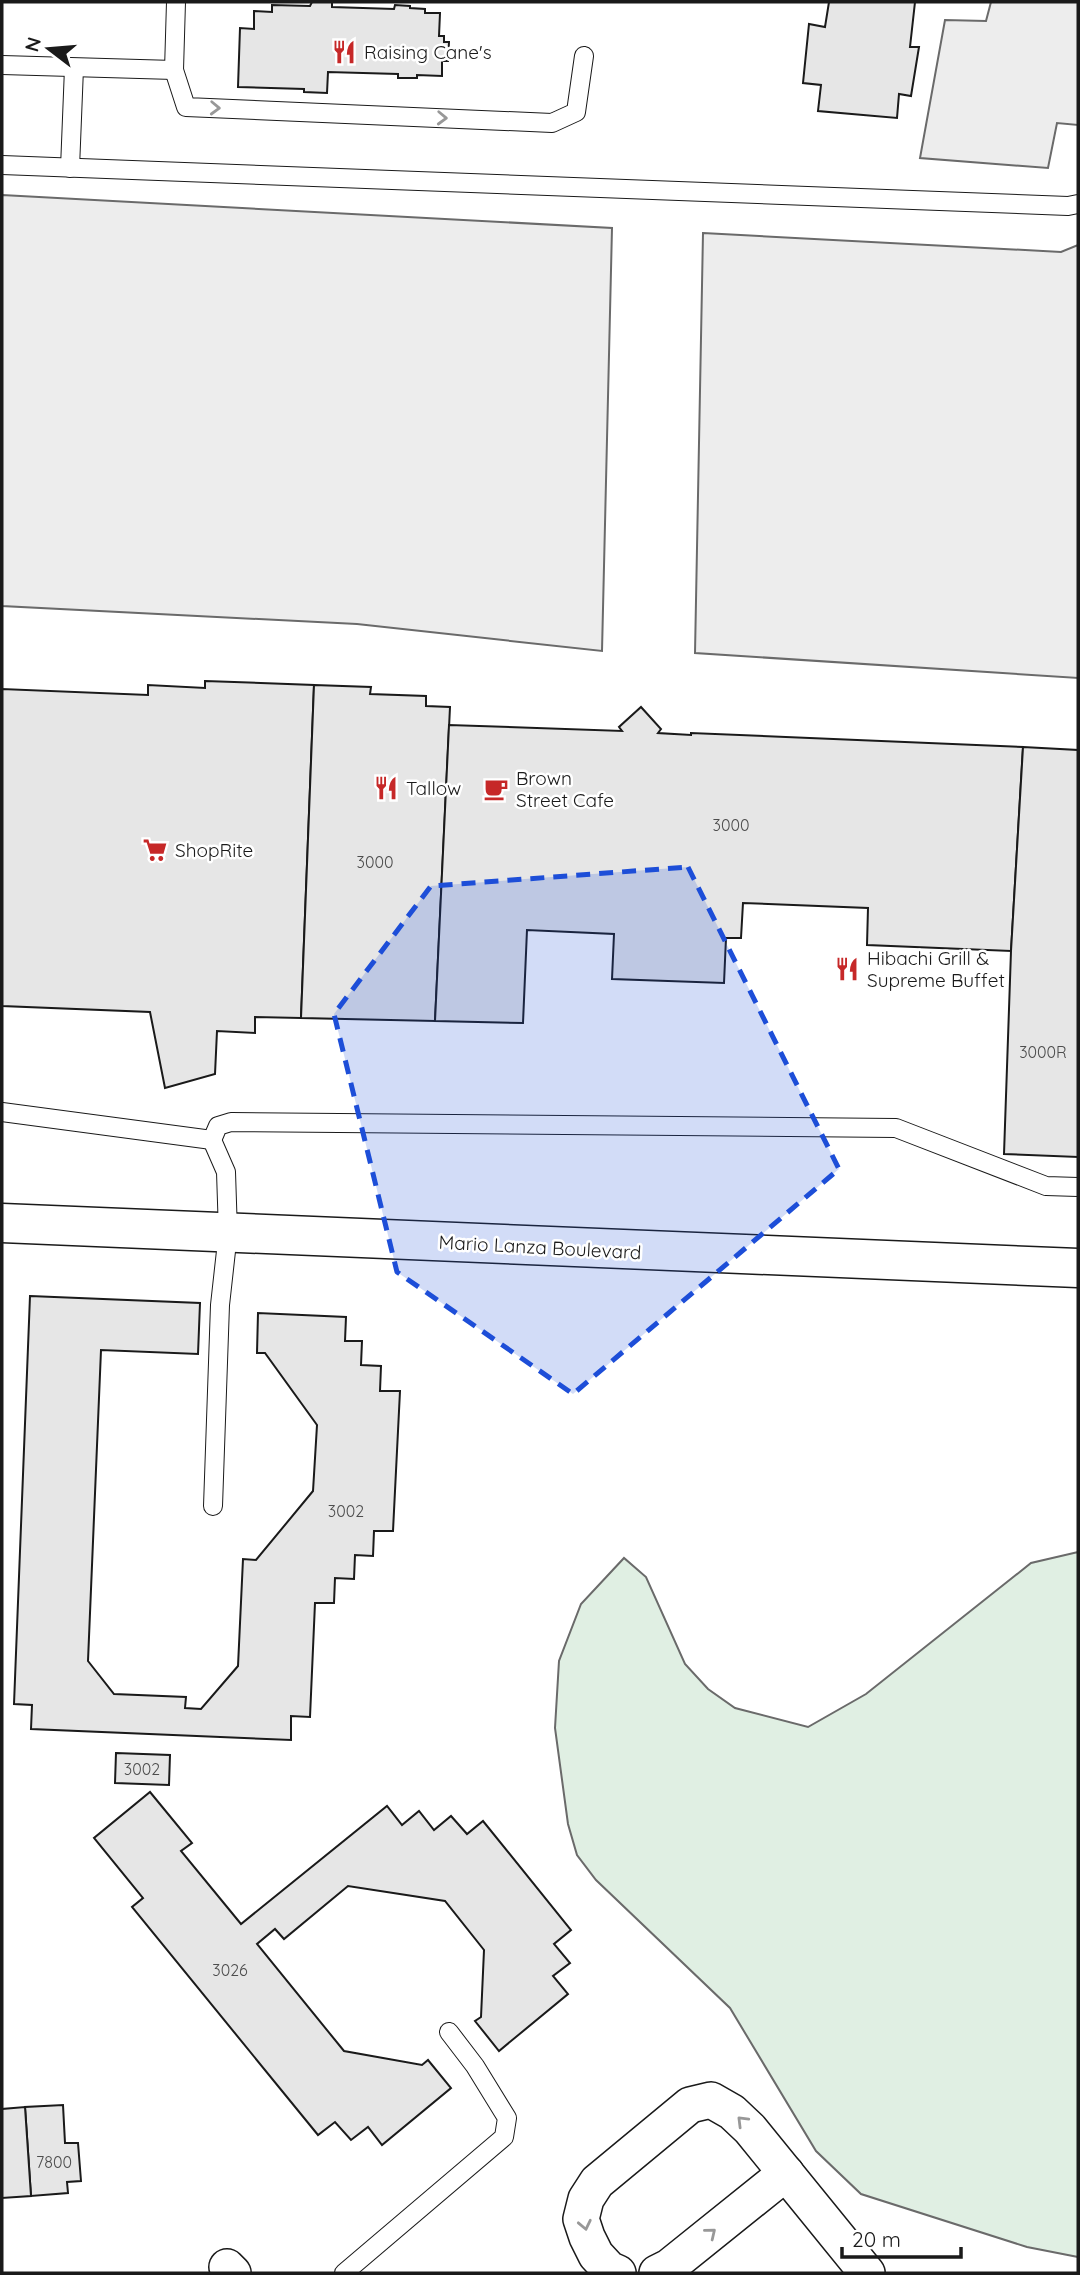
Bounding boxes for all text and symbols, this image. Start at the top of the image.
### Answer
north arrow [14,14,84,84]
text: N [19,34,46,54]
restaurant icon: Raising Cane's [330,38,358,66]
place label: Raising Cane's [364,40,492,64]
one-way arrow [210,101,221,116]
one-way arrow [437,111,448,126]
place label: Brown Street Cafe [516,766,614,812]
restaurant icon: Tallow [372,774,400,802]
cafe icon: Brown Street Cafe [482,775,510,803]
place label: Tallow [406,776,461,800]
house number: 3000 [713,815,749,835]
supermarket icon: ShopRite [141,836,169,864]
place label: ShopRite [175,838,253,862]
house number: 3000 [357,852,393,872]
place label: Hibachi Grill & Supreme Buffet [867,946,1005,992]
restaurant icon: Hibachi Grill & Supreme Buffet [833,955,861,983]
house number: 3000R [1019,1042,1067,1062]
street label: Mario Lanza Boulevard [438,1230,642,1264]
house number: 3002 [328,1501,364,1521]
house number: 3002 [124,1759,160,1779]
house number: 3026 [212,1960,248,1980]
one-way arrow [737,2117,750,2130]
house number: 7800 [36,2152,72,2172]
scale bar [842,2216,961,2260]
one-way arrow [577,2219,592,2231]
text: 20 m [852,2226,901,2252]
one-way arrow [703,2229,716,2241]

